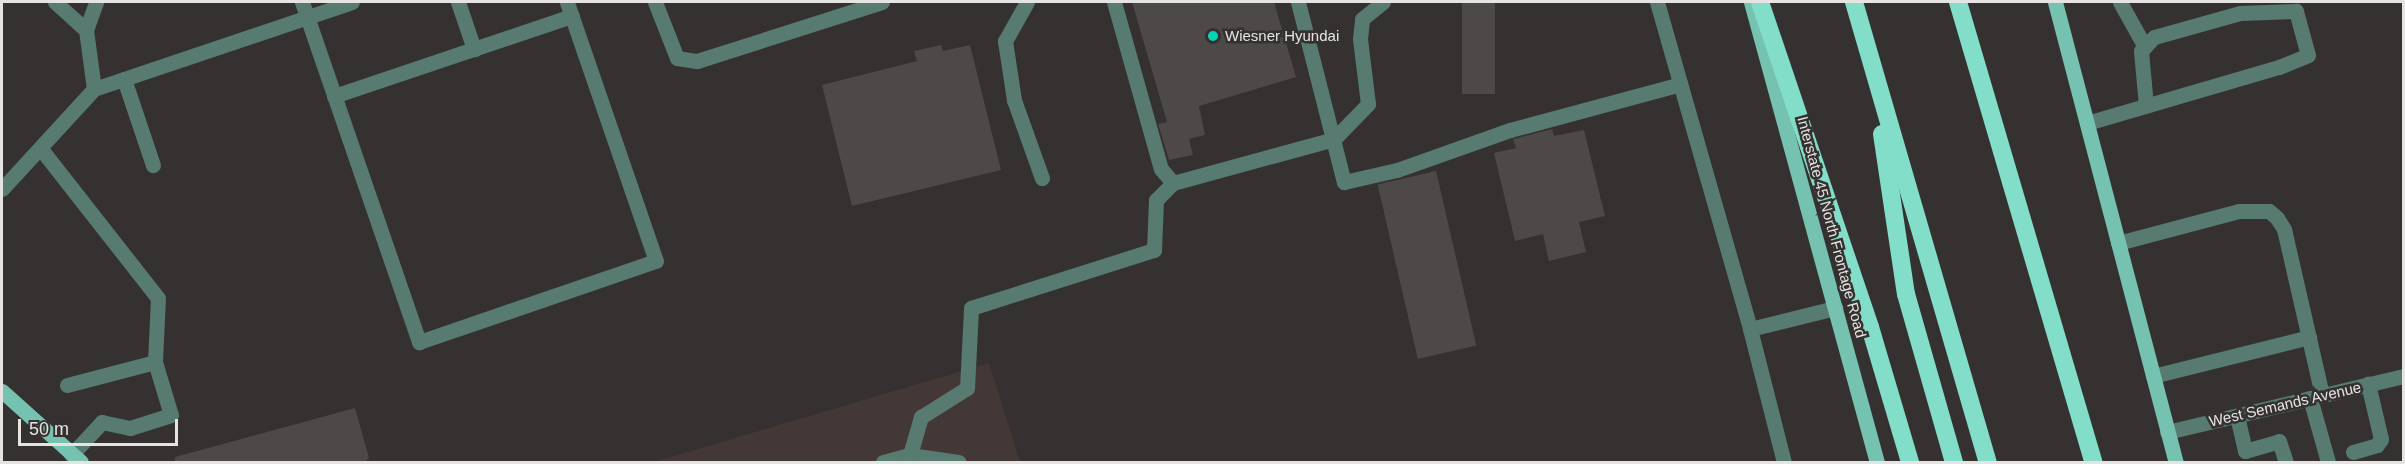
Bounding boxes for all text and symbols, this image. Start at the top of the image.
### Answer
place label: Wiesner Hyundai [1225,27,1339,45]
marker: Wiesner Hyundai [1206,29,1220,43]
street label: Interstate 45 North Frontage Road [1794,114,1870,340]
street label: West Semands Avenue [2207,378,2363,430]
scale bar [21,407,182,445]
text: 50 m [29,419,69,439]

